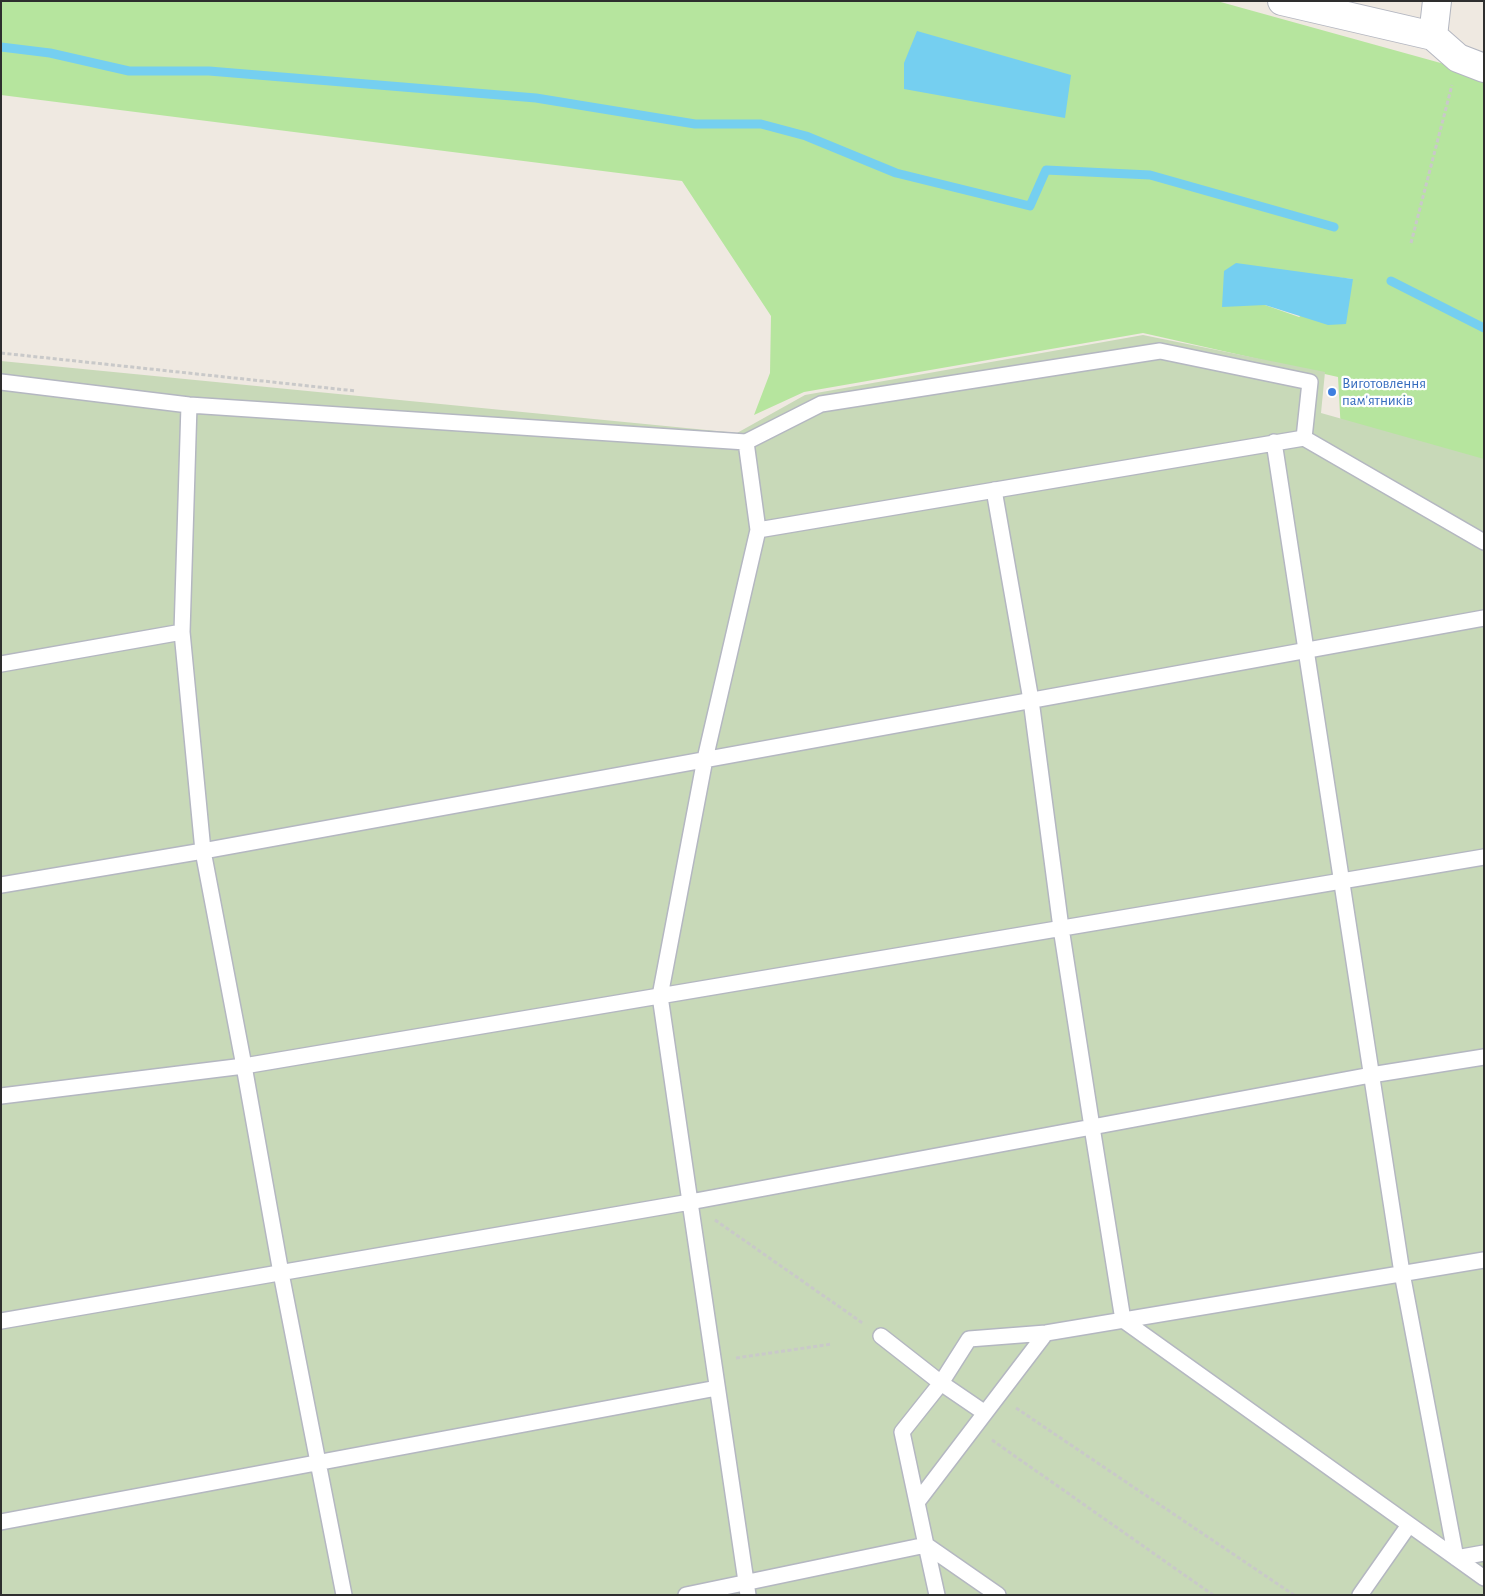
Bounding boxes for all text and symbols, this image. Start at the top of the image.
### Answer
place label: Виготовлення пам'ятників [1342,374,1426,409]
marker: Виготовлення пам'ятників [1326,386,1338,398]

